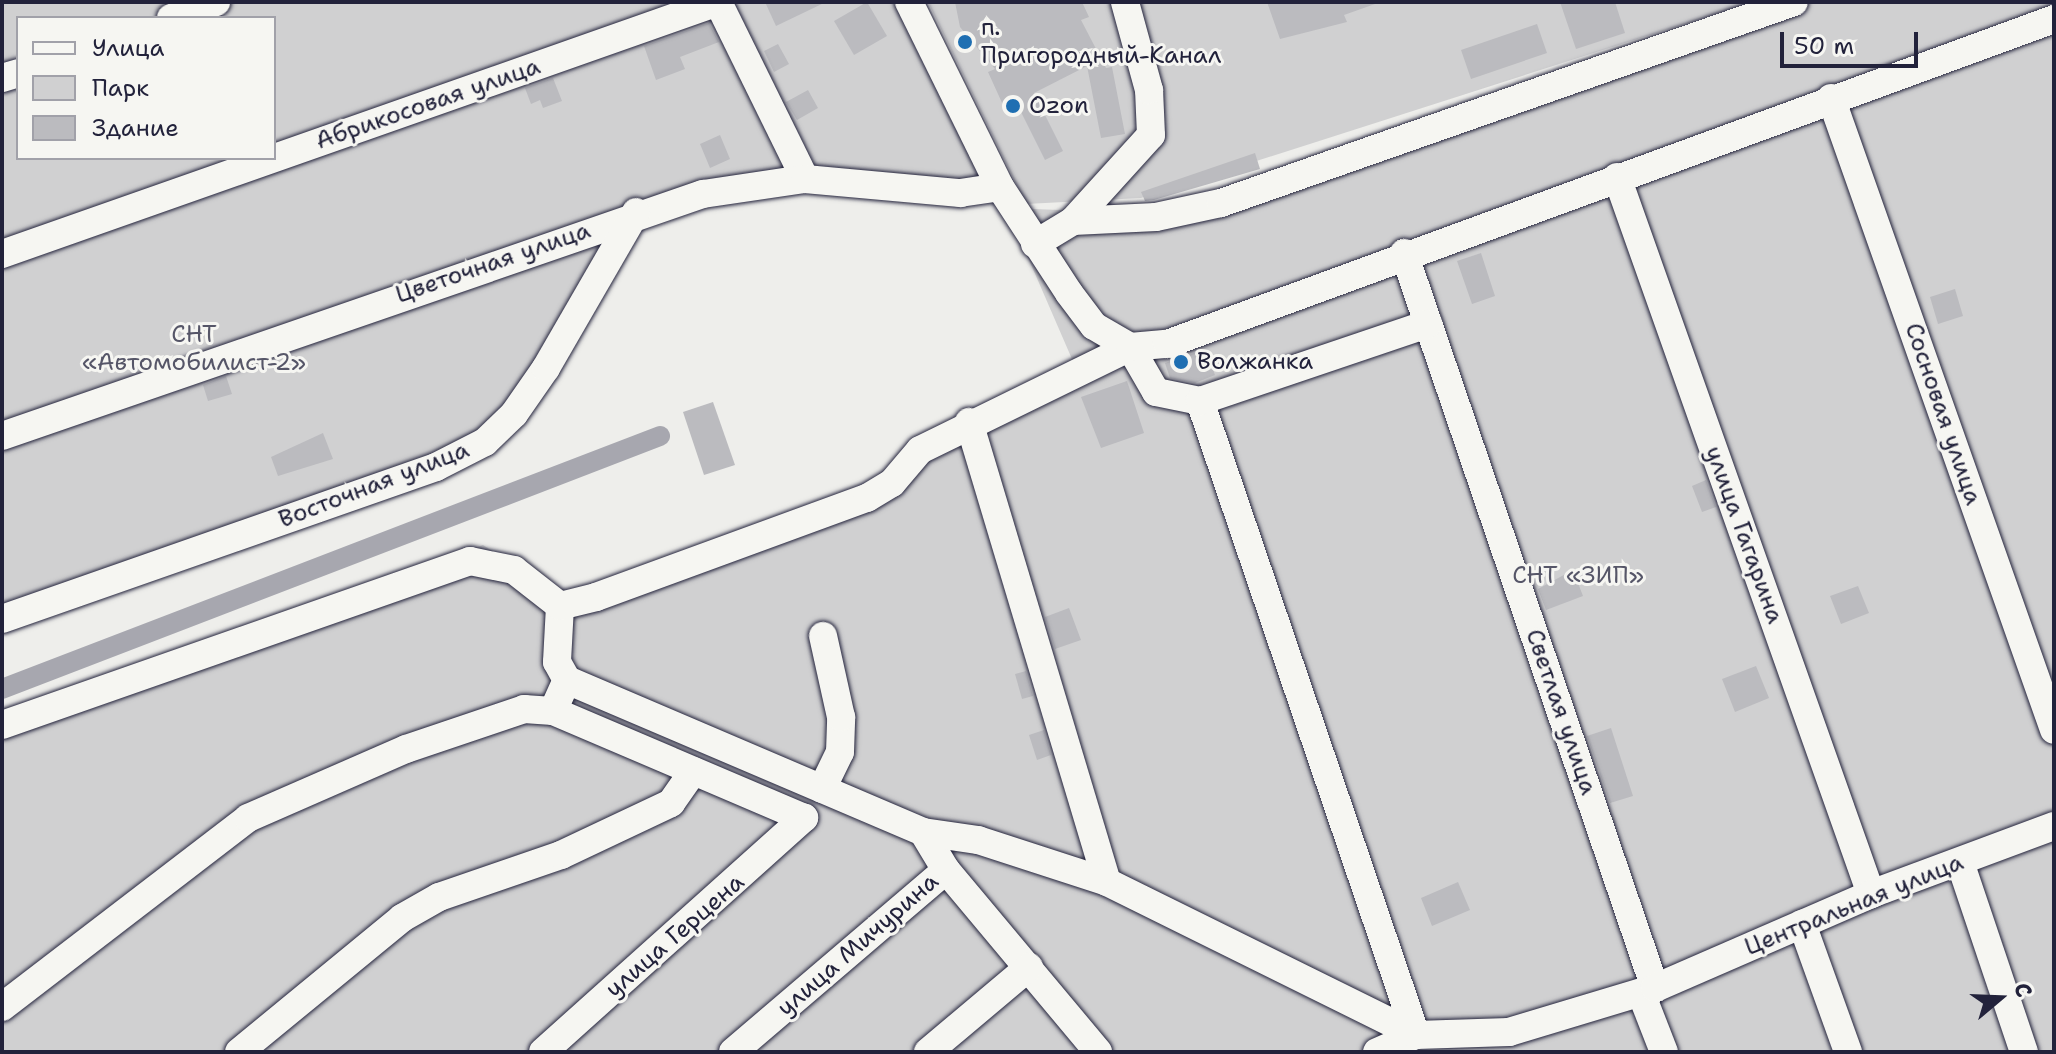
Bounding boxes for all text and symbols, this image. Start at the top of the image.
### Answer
place label: п. Пригородный-Канал [981,14,1221,70]
legend [16,16,276,160]
scale bar [1784,16,1922,66]
text: 50 m [1794,30,1854,62]
text: Улица [92,32,165,64]
marker: п. Пригородный-Канал [956,33,974,51]
street label: Абрикосовая улица [312,52,544,156]
text: Парк [92,72,149,104]
place label: Ozon [1029,92,1089,120]
marker: Ozon [1004,97,1022,115]
text: Здание [92,112,179,144]
street label: Цветочная улица [392,216,594,310]
street label: Сосновая улица [1898,319,1988,509]
park label: СНТ «Автомобилист-2» [82,321,306,377]
place label: Волжанка [1197,348,1313,376]
marker: Волжанка [1172,353,1190,371]
street label: Восточная улица [275,435,473,535]
street label: улица Гагарина [1699,442,1789,628]
park label: СНТ «ЗИП» [1512,562,1644,590]
street label: Светлая улица [1519,625,1603,799]
street label: Центральная улица [1740,848,1968,962]
street label: улица Мичурина [772,867,944,1023]
street label: улица Герцена [600,868,750,1004]
north arrow [1960,958,2040,1038]
text: С [2007,979,2039,1001]

